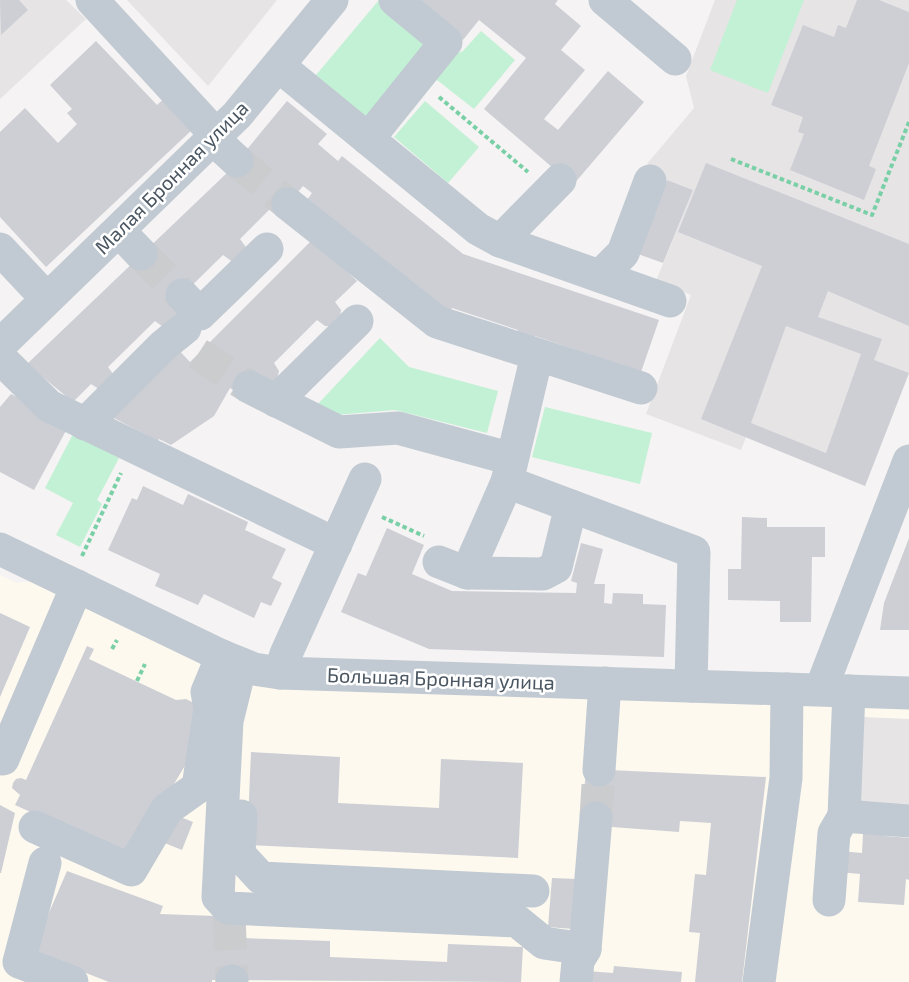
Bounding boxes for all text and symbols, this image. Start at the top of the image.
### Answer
street label: Малая Бронная улица [89,95,253,259]
street label: Большая Бронная улица [327,662,555,695]

